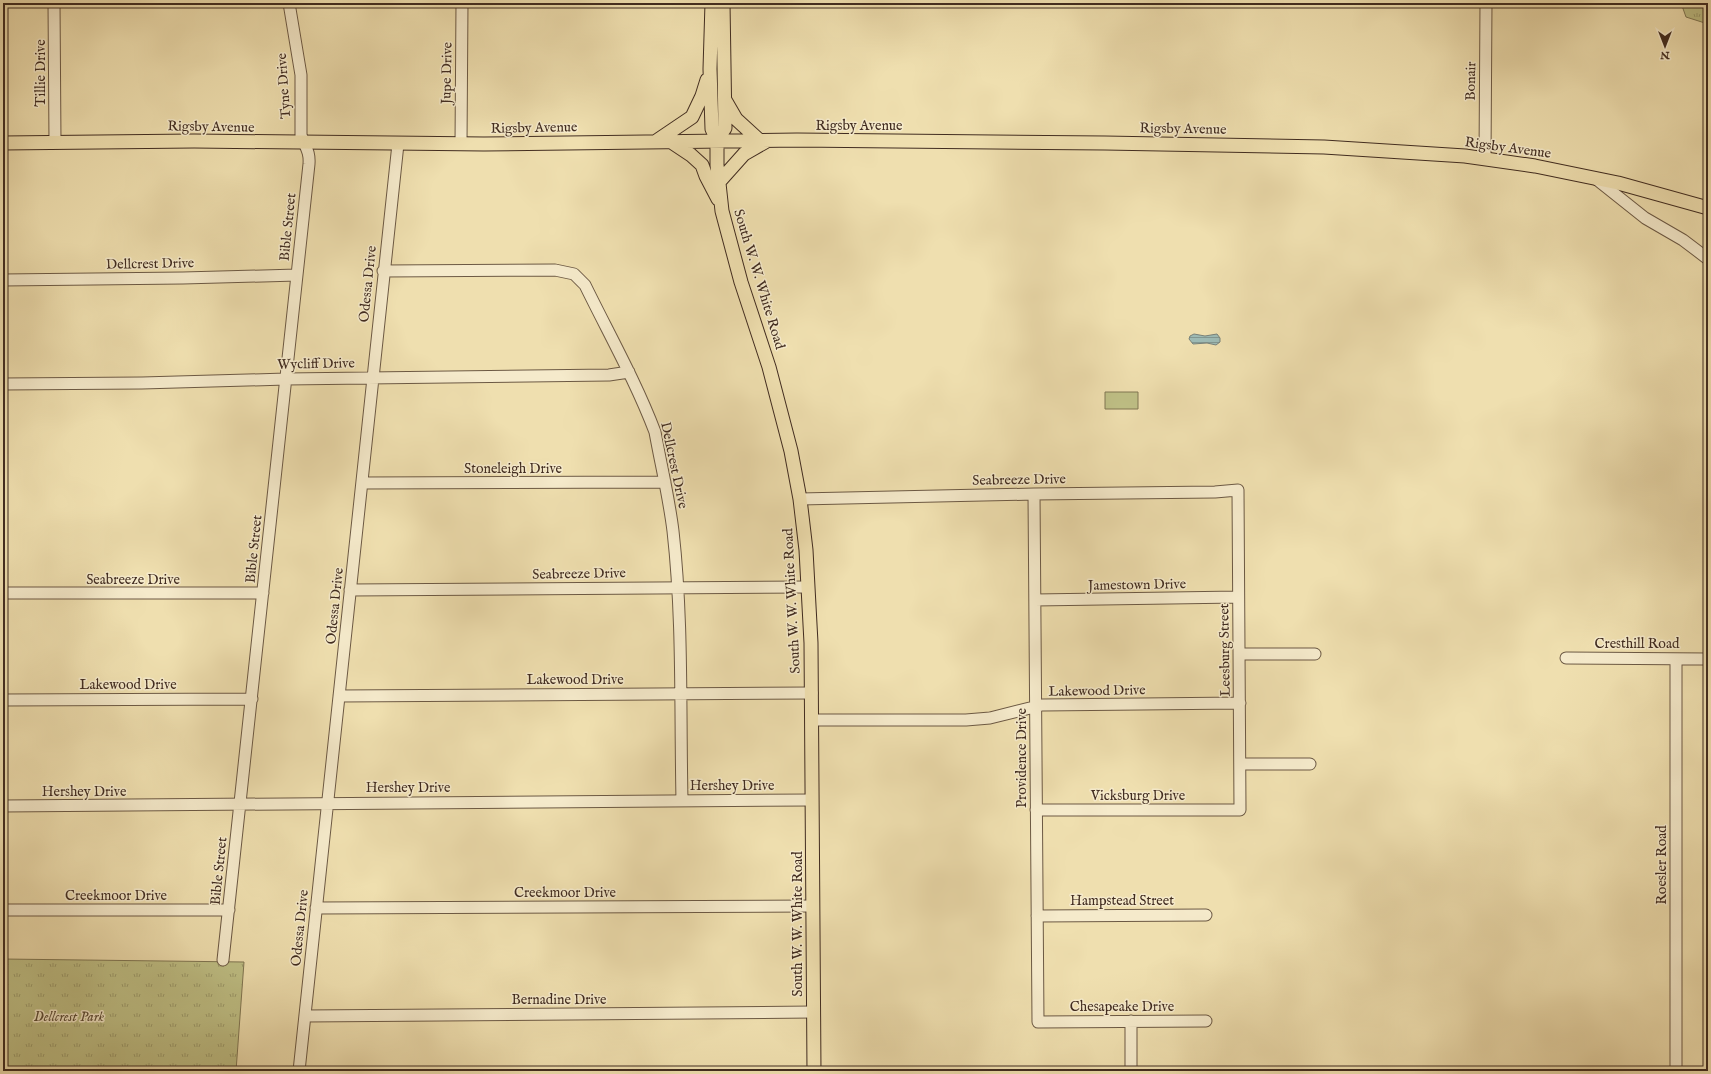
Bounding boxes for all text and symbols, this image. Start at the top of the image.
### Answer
north arrow [1645,26,1685,66]
street label: Tillie Drive [32,39,50,107]
street label: Jupe Drive [437,41,457,106]
text: N [1660,48,1671,62]
street label: Tyne Drive [273,52,295,119]
street label: Bonair [1462,61,1480,101]
street label: Rigsby Avenue [167,117,255,137]
street label: Rigsby Avenue [816,117,903,135]
street label: Rigsby Avenue [490,118,578,138]
street label: Rigsby Avenue [1139,119,1227,139]
street label: Rigsby Avenue [1464,133,1553,163]
street label: Bible Street [275,192,301,262]
street label: South W. W. White Road [729,207,789,352]
street label: Odessa Drive [355,244,381,323]
street label: Dellcrest Drive [106,254,195,274]
street label: Wycliff Drive [277,354,355,374]
street label: Dellcrest Drive [656,420,692,511]
street label: Stoneleigh Drive [464,460,563,478]
street label: Seabreeze Drive [972,470,1067,490]
street label: Bible Street [241,514,267,584]
street label: South W. W. White Road [779,527,805,674]
street label: Seabreeze Drive [532,564,627,584]
street label: Odessa Drive [322,566,348,645]
street label: Seabreeze Drive [86,571,180,589]
street label: Jamestown Drive [1086,575,1187,595]
street label: Leesburg Street [1215,603,1235,697]
street label: Cresthill Road [1595,635,1680,653]
street label: Lakewood Drive [526,671,624,689]
street label: Lakewood Drive [79,676,177,694]
street label: Lakewood Drive [1048,681,1146,701]
street label: Providence Drive [1013,707,1031,808]
street label: Hershey Drive [690,777,775,795]
street label: Hershey Drive [366,779,451,797]
street label: Hershey Drive [42,783,127,801]
street label: Vicksburg Drive [1090,787,1186,805]
street label: Roesler Road [1653,825,1671,905]
street label: Bible Street [206,836,232,906]
street label: South W. W. White Road [789,851,807,997]
street label: Creekmoor Drive [514,884,617,902]
street label: Creekmoor Drive [65,887,168,905]
street label: Odessa Drive [287,888,313,967]
street label: Hampstead Street [1070,892,1174,910]
street label: Bernadine Drive [511,991,607,1009]
street label: Chesapeake Drive [1070,998,1175,1016]
park label: Dellcrest Park [34,1008,105,1026]

